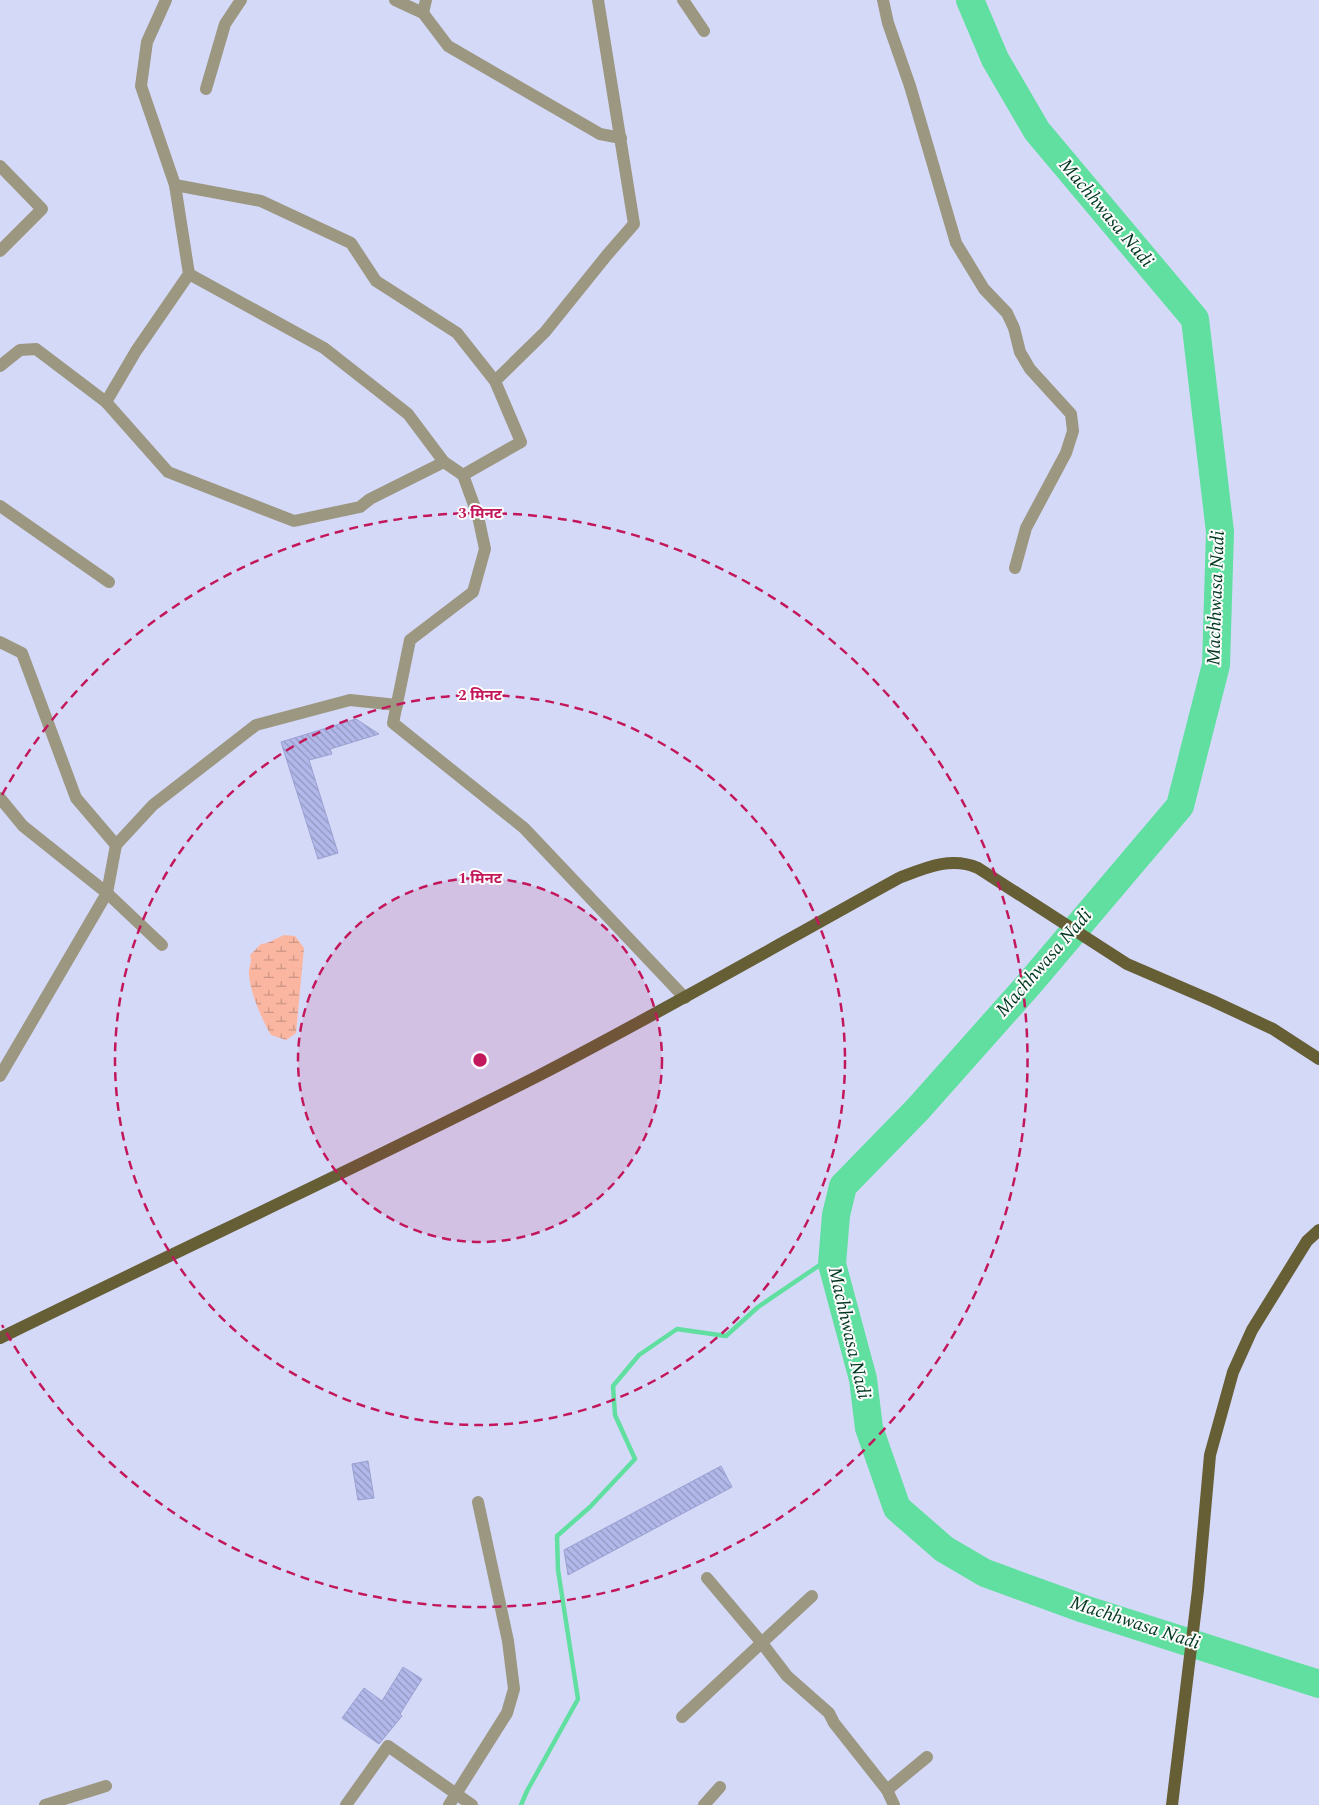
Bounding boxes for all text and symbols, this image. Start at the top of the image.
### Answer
water label: Machhwasa Nadi [1051,152,1161,274]
text: 3 मिनट [458,502,503,525]
water label: Machhwasa Nadi [1199,530,1233,666]
text: 2 मिनट [458,684,503,707]
text: 1 मिनट [458,867,503,890]
water label: Machhwasa Nadi [989,902,1099,1024]
centre of rings [471,1051,489,1069]
water label: Machhwasa Nadi [820,1264,878,1402]
water label: Machhwasa Nadi [1066,1588,1204,1658]

